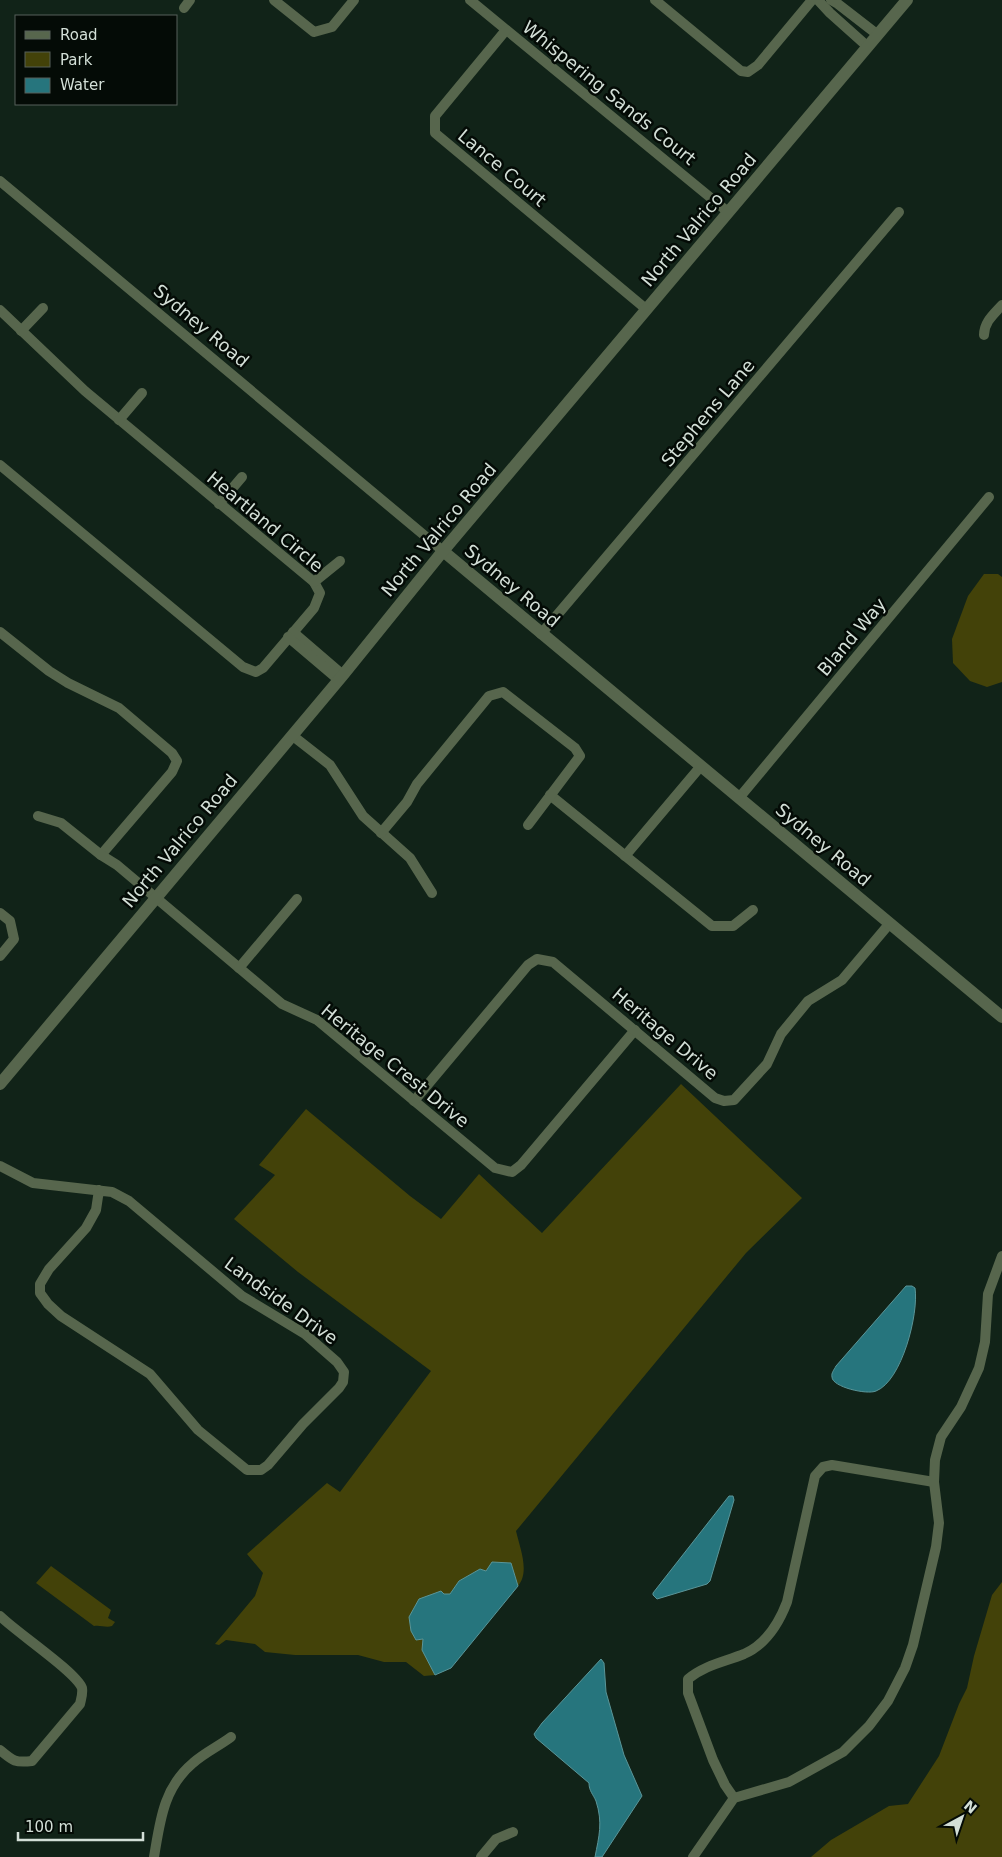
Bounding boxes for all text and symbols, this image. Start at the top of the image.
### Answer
legend [15,15,178,105]
street label: Whispering Sands Court [518,16,700,169]
text: Road [60,26,98,44]
text: Park [60,51,93,69]
text: Water [60,76,105,94]
street label: Lance Court [454,125,551,211]
street label: North Valrico Road [637,149,760,290]
street label: Sydney Road [150,280,253,371]
street label: Stephens Lane [657,355,759,471]
street label: North Valrico Road [377,459,500,600]
street label: Heartland Circle [203,467,328,576]
street label: Sydney Road [461,540,564,631]
street label: Bland Way [813,593,891,680]
street label: North Valrico Road [118,770,241,911]
street label: Sydney Road [772,799,875,890]
street label: Heritage Drive [608,983,722,1084]
street label: Heritage Crest Drive [317,1000,473,1132]
street label: Landside Drive [221,1253,342,1349]
north arrow [937,1792,987,1842]
text: N [961,1797,980,1817]
scale bar [18,1810,142,1842]
text: 100 m [25,1818,73,1836]

